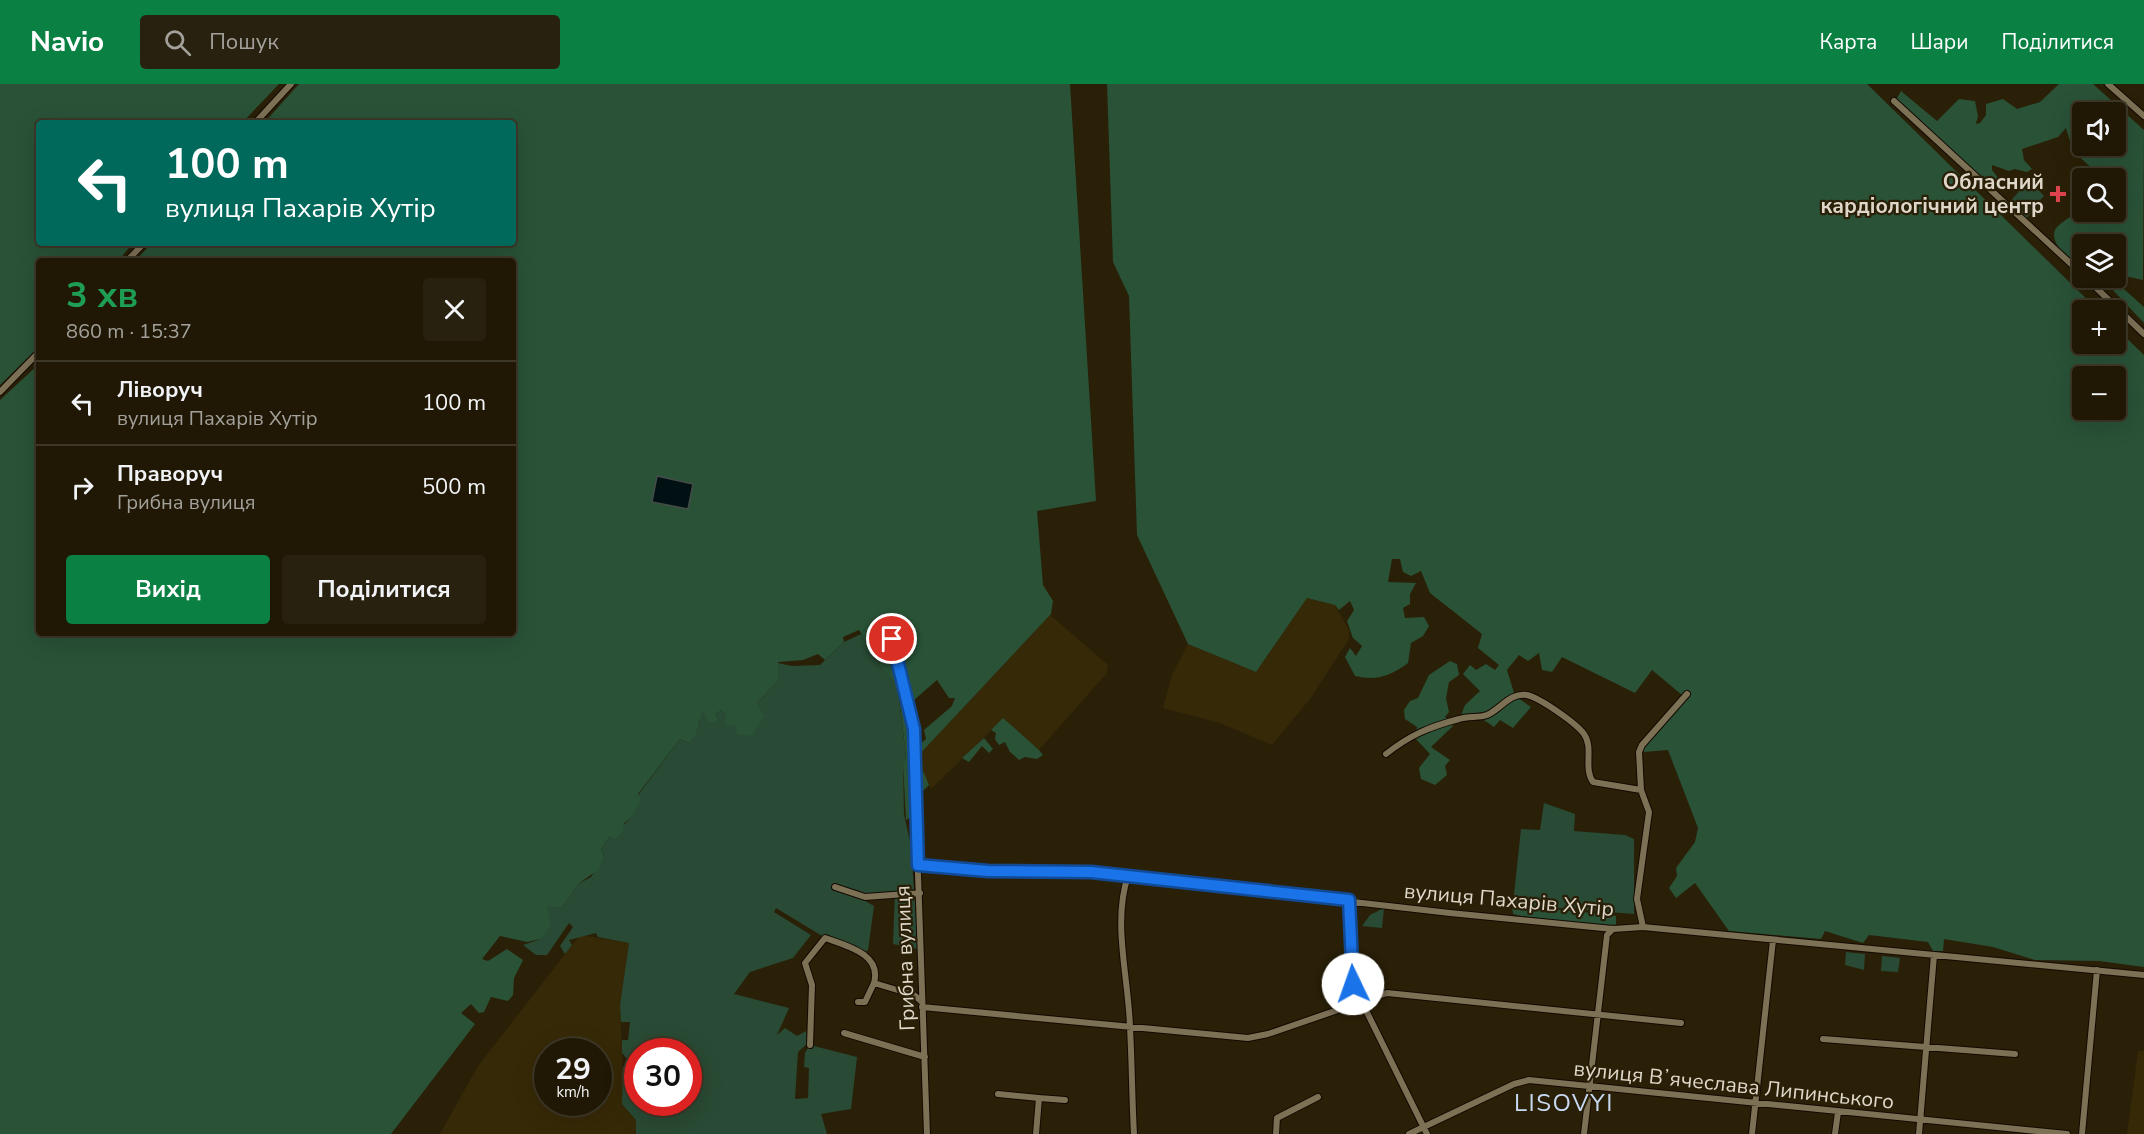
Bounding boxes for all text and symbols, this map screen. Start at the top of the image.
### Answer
search box [140,15,560,69]
text: Navio [30,23,104,61]
icon: search [161,26,194,59]
text: Пошук [209,27,279,57]
text: Карта [1820,28,1877,56]
text: Шари [1910,28,1969,56]
text: Поділитися [2002,28,2114,56]
map controls [2072,102,2126,420]
button: sound [2072,102,2126,156]
text: 100 m [165,136,289,193]
icon: left [66,144,144,222]
place label: Обласний кардіологічний центр [1820,168,2044,220]
button: search [2072,168,2126,222]
marker: Обласний кардіологічний центр [2049,185,2067,203]
text: вулиця Пахарів Хутір [165,190,436,227]
button: layers [2072,234,2126,288]
text: 3 хв [66,271,138,320]
button: close [423,278,486,341]
button: + [2072,300,2126,354]
text: 860 m · 15:37 [66,318,192,345]
button: − [2072,366,2126,420]
text: Ліворуч [117,375,203,405]
icon: left [66,387,99,420]
text: 100 m [422,388,486,418]
text: вулиця Пахарів Хутір [117,405,318,432]
text: Праворуч [117,459,223,489]
icon: right [66,471,99,504]
text: 500 m [422,472,486,502]
text: Грибна вулиця [117,489,255,516]
button: Вихід [66,555,270,624]
button: Поділитися [282,555,486,624]
pin [866,613,917,664]
icon: arrive [875,622,908,655]
street label: вулиця Пахарів Хутір [1403,877,1615,923]
street label: Грибна вулиця [888,885,922,1031]
position arrow [1321,952,1385,1016]
speed limit sign: 30 [624,1038,702,1116]
text: 29 [555,1049,591,1090]
street label: вулиця Вʼячеслава Липинського [1572,1054,1896,1116]
text: km/h [556,1082,590,1102]
district label: LISOVYI [1514,1087,1614,1119]

